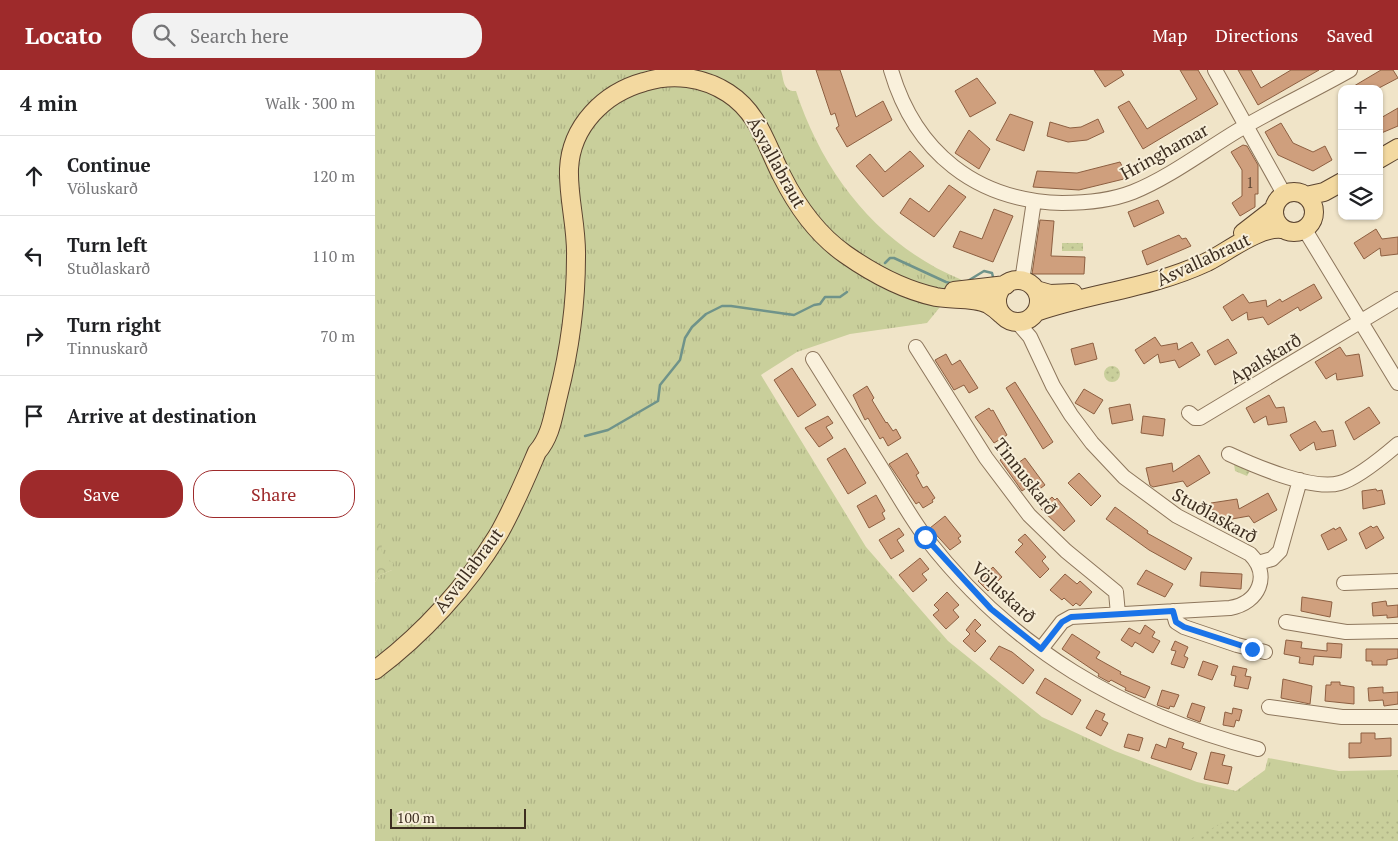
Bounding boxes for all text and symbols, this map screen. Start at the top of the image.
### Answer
search box [132,13,482,58]
text: Locato [25,19,102,51]
icon: search [150,21,178,49]
text: Search here [190,23,289,48]
text: Map [1152,23,1187,47]
text: Directions [1215,23,1298,47]
text: Saved [1326,23,1373,47]
map controls [1338,85,1383,220]
button: + [1338,85,1383,130]
text: 4 min [20,89,77,117]
text: Walk · 300 m [265,92,355,114]
street label: Ásvallabraut [742,112,812,212]
street label: Hringhamar [1116,117,1212,185]
button: − [1338,130,1383,175]
text: Continue [67,152,151,177]
icon: ahead [20,162,48,190]
text: 120 m [312,165,355,187]
house number: 1 [1246,172,1254,192]
button: layers [1338,175,1383,220]
text: Völuskarð [67,177,138,199]
street label: Ásvallabraut [1152,227,1254,291]
text: Turn left [67,232,148,257]
icon: left [20,242,48,270]
text: 110 m [312,245,355,267]
text: Stuðlaskarð [67,257,150,279]
text: Turn right [67,312,161,337]
icon: right [20,322,48,350]
text: 70 m [320,325,355,347]
street label: Apalskarð [1225,327,1305,389]
text: Tinnuskarð [67,337,148,359]
icon: arrive [20,402,48,430]
text: Arrive at destination [67,403,256,428]
street label: Tinnuskarð [989,433,1063,519]
button: Save [20,470,183,518]
button: Share [193,470,355,518]
street label: Stuðlaskarð [1168,482,1262,548]
street label: Ásvallabraut [428,522,508,618]
route start [914,526,937,549]
street label: Völuskarð [967,556,1041,628]
route end [1241,638,1264,661]
scale bar [390,806,526,829]
text: 100 m [397,808,435,827]

